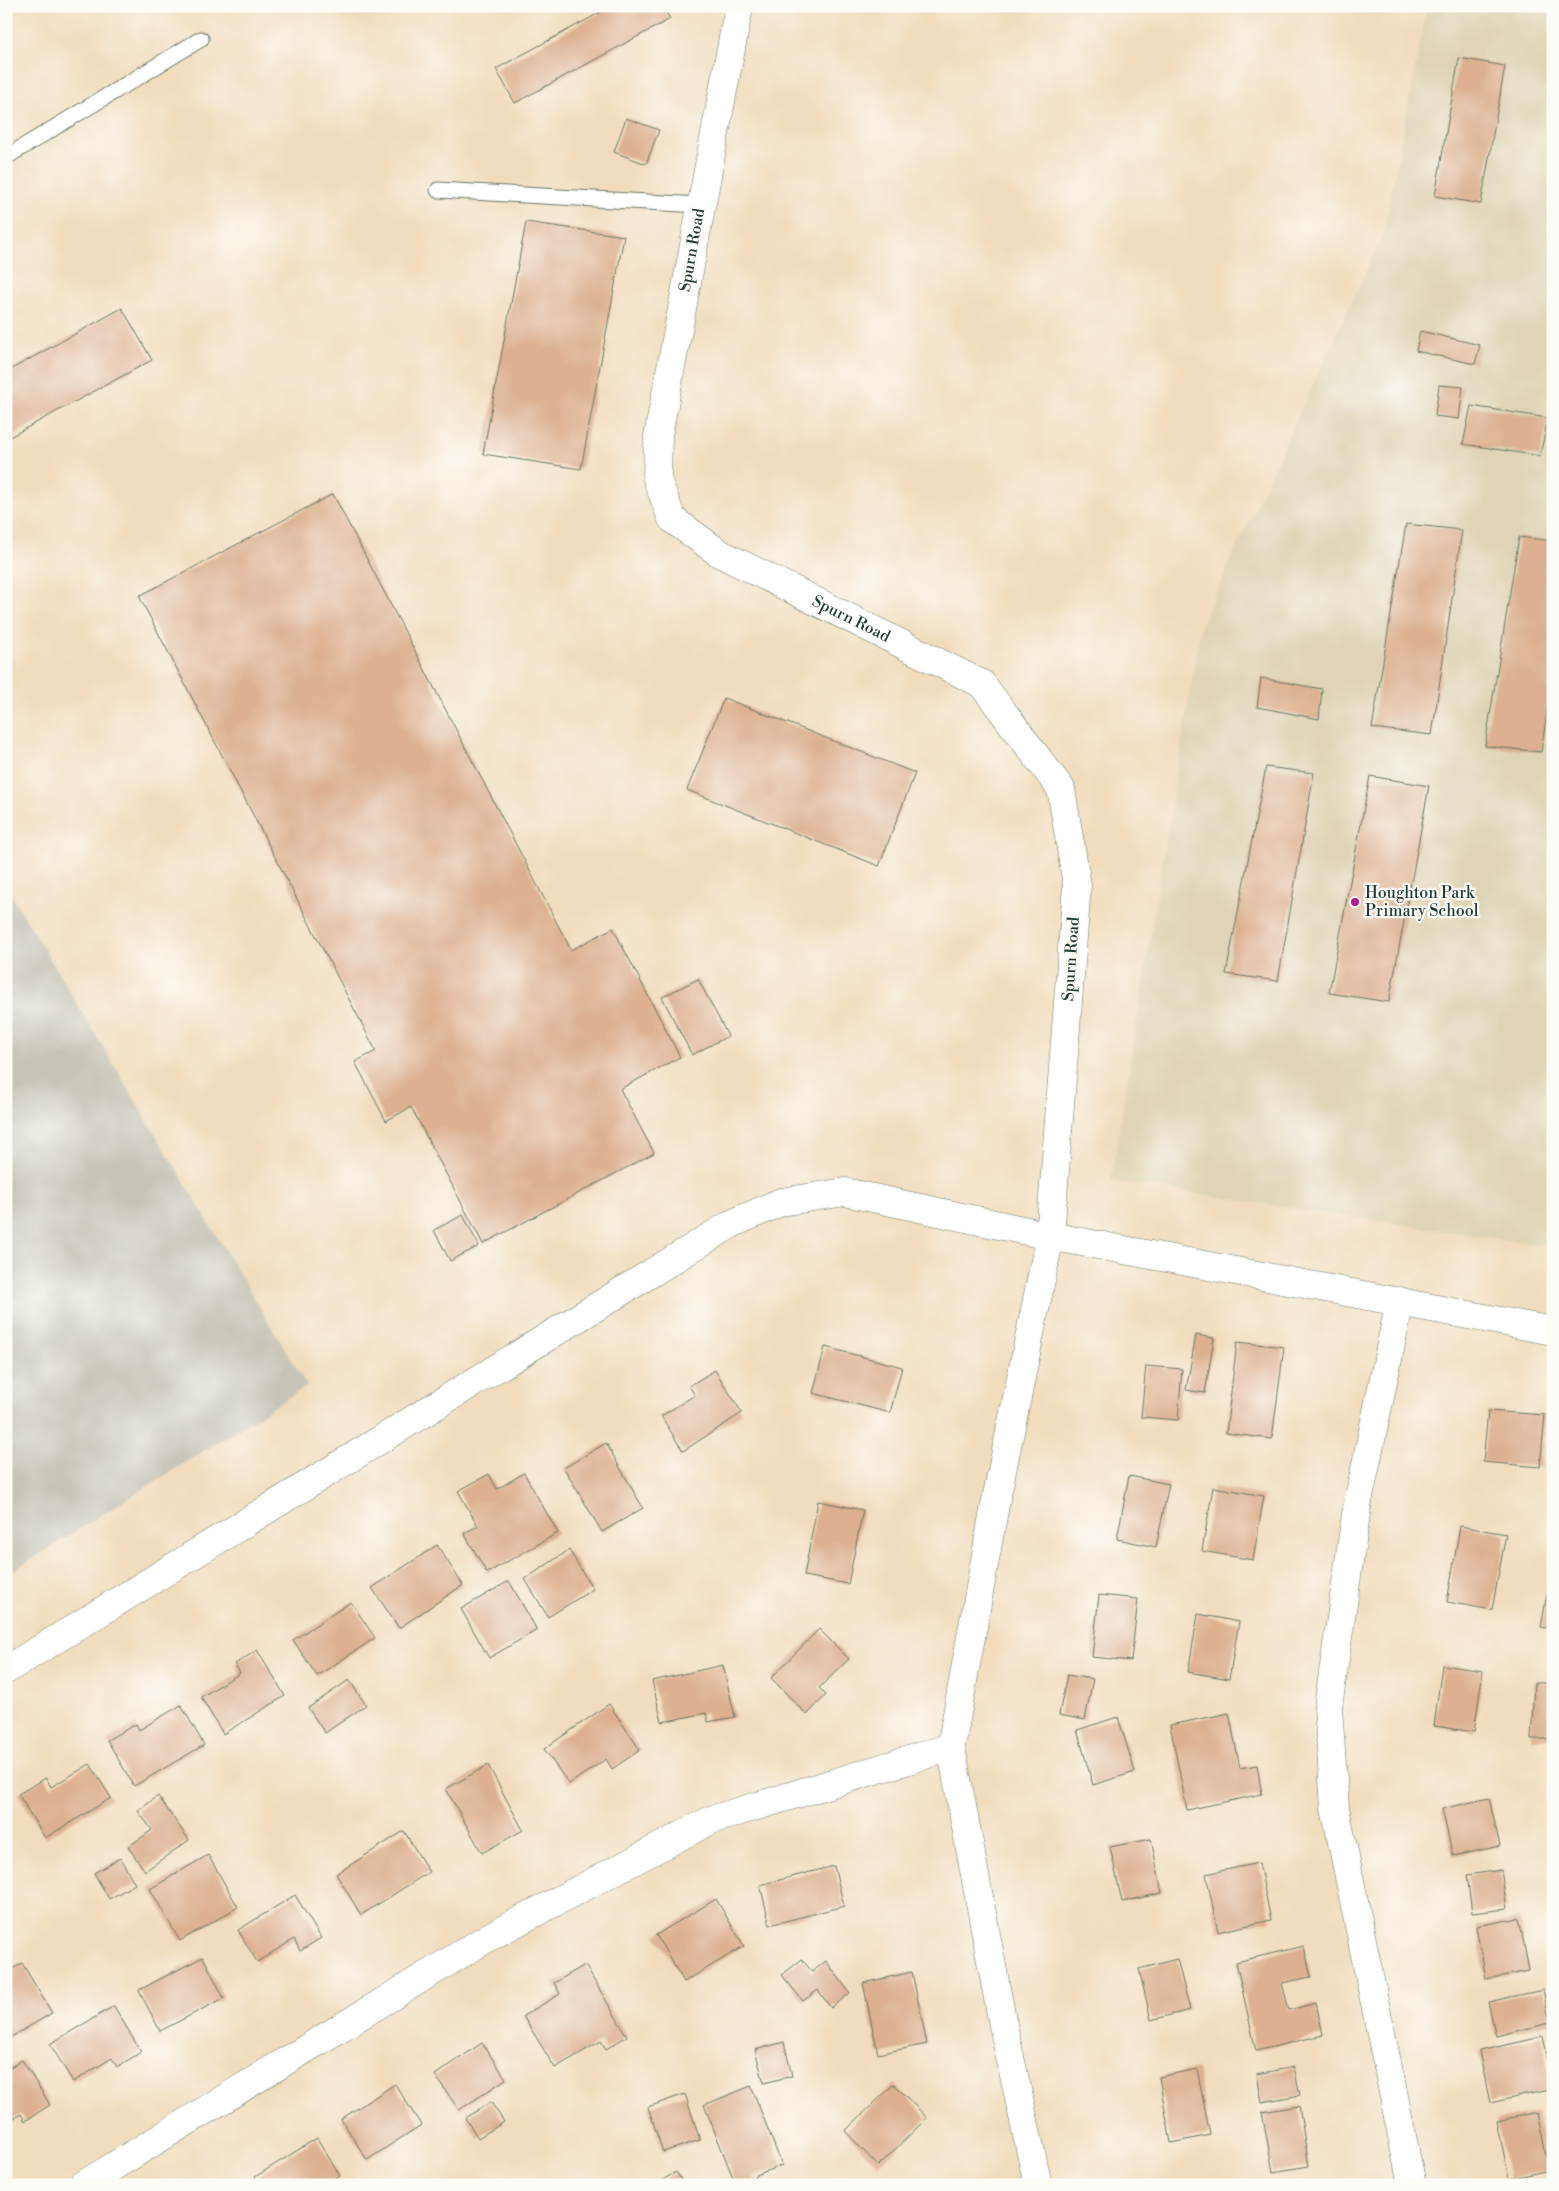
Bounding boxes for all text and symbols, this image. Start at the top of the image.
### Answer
street label: Spurn Road [675,207,709,293]
street label: Spurn Road [809,591,894,647]
place label: Houghton Park Primary School [1365,883,1479,921]
marker: Houghton Park Primary School [1349,896,1361,908]
street label: Spurn Road [1058,916,1084,1002]

